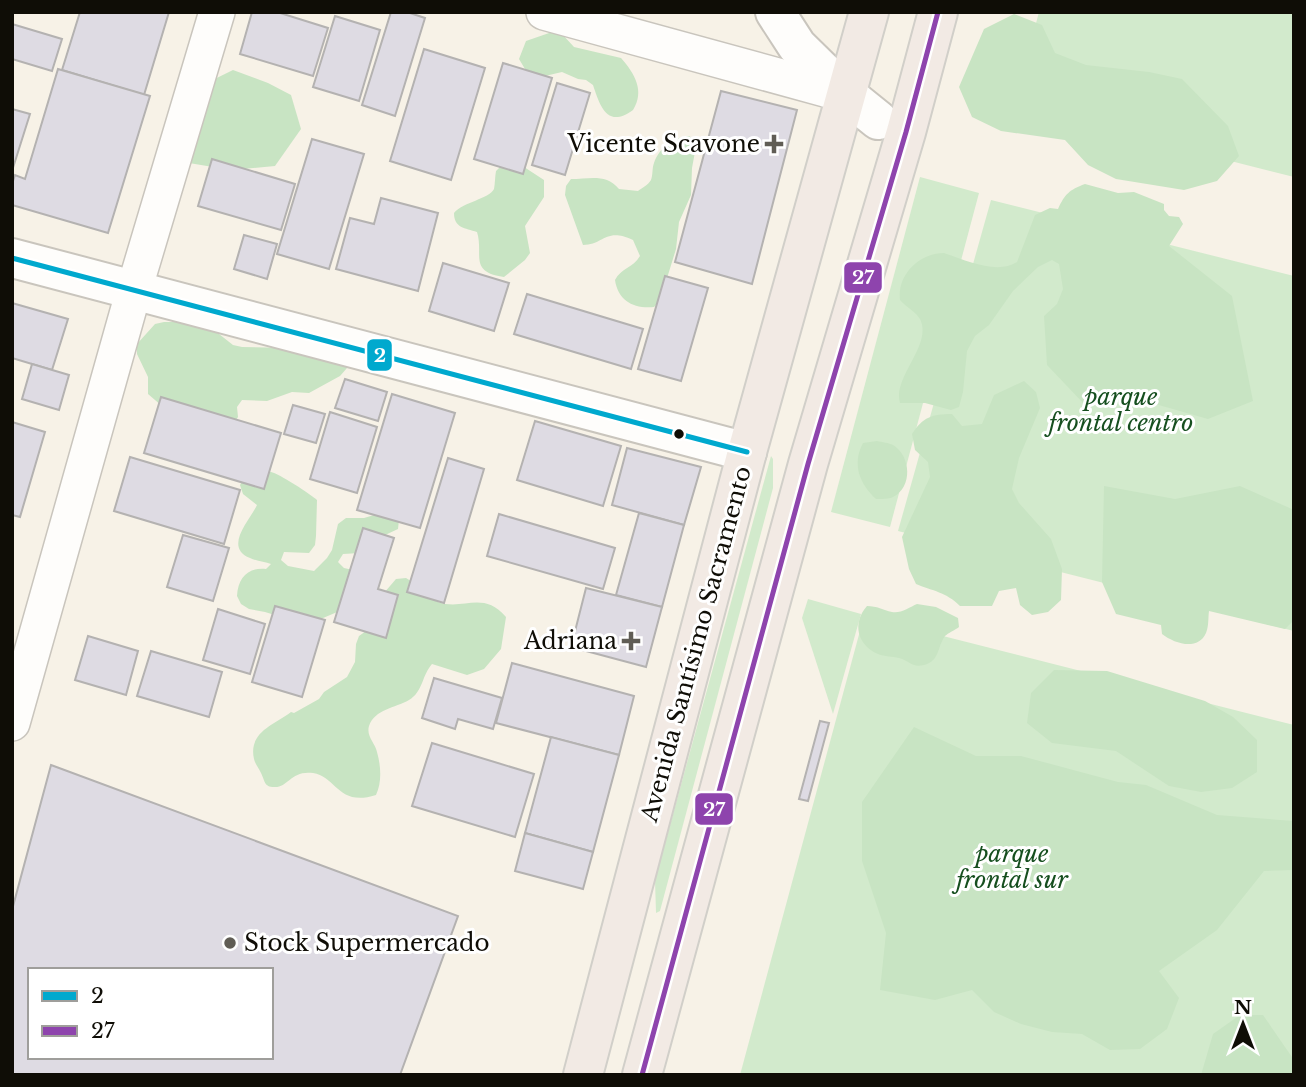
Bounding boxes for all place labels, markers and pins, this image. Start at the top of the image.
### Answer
place label: Vicente Scavone [566,130,760,158]
marker: Vicente Scavone [766,136,782,152]
unlabelled marker [672,427,686,441]
place label: Adriana [523,627,617,655]
marker: Adriana [623,633,639,649]
place label: Stock Supermercado [244,929,489,957]
marker: Stock Supermercado [222,935,238,951]

